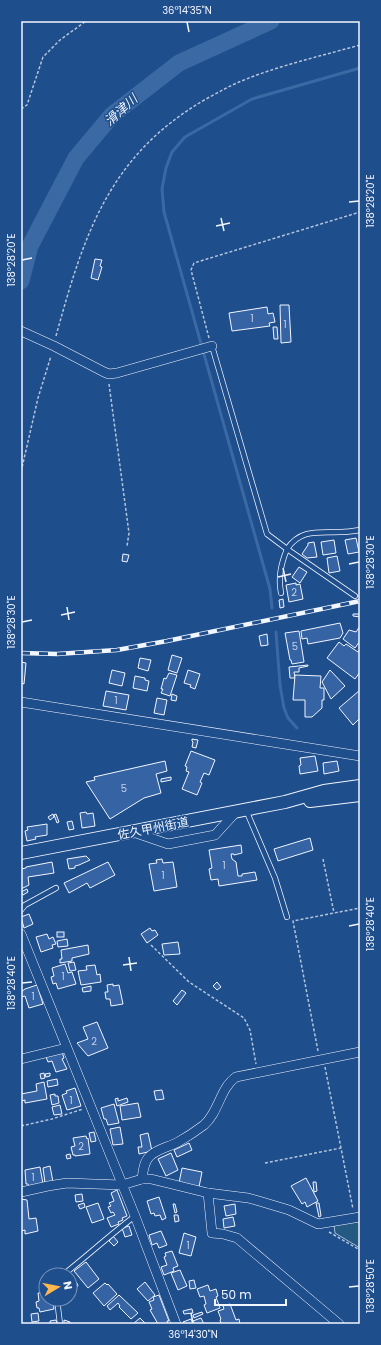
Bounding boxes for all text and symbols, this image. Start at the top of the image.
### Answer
text: 36°14'35"N [162,3,212,18]
water label: 滑津川 [100,89,143,130]
text: 138°28'20"E [363,174,378,228]
text: 138°28'20"E [4,233,19,287]
house number: 1 [250,311,254,326]
house number: 1 [283,317,287,332]
text: 138°28'30"E [363,535,378,589]
house number: 2 [291,585,297,600]
text: 138°28'30"E [4,595,19,649]
house number: 5 [292,639,298,654]
house number: 1 [114,693,118,708]
house number: 5 [121,781,127,796]
street label: 佐久甲州街道 [116,813,190,843]
house number: 1 [222,858,226,873]
house number: 1 [161,868,165,883]
text: 138°28'40"E [363,897,378,951]
text: 138°28'40"E [4,956,19,1010]
house number: 1 [61,969,65,984]
house number: 1 [31,989,35,1004]
house number: 2 [91,1034,97,1049]
house number: 1 [69,1093,73,1108]
house number: 2 [78,1139,84,1154]
house number: 1 [31,1170,35,1185]
house number: 1 [186,1238,190,1253]
text: 138°28'50"E [363,1259,378,1313]
north arrow [38,1267,78,1307]
text: N [59,1280,76,1291]
scale bar [215,1281,286,1307]
text: 50 m [221,1286,252,1303]
text: 36°14'30"N [168,1327,218,1342]

